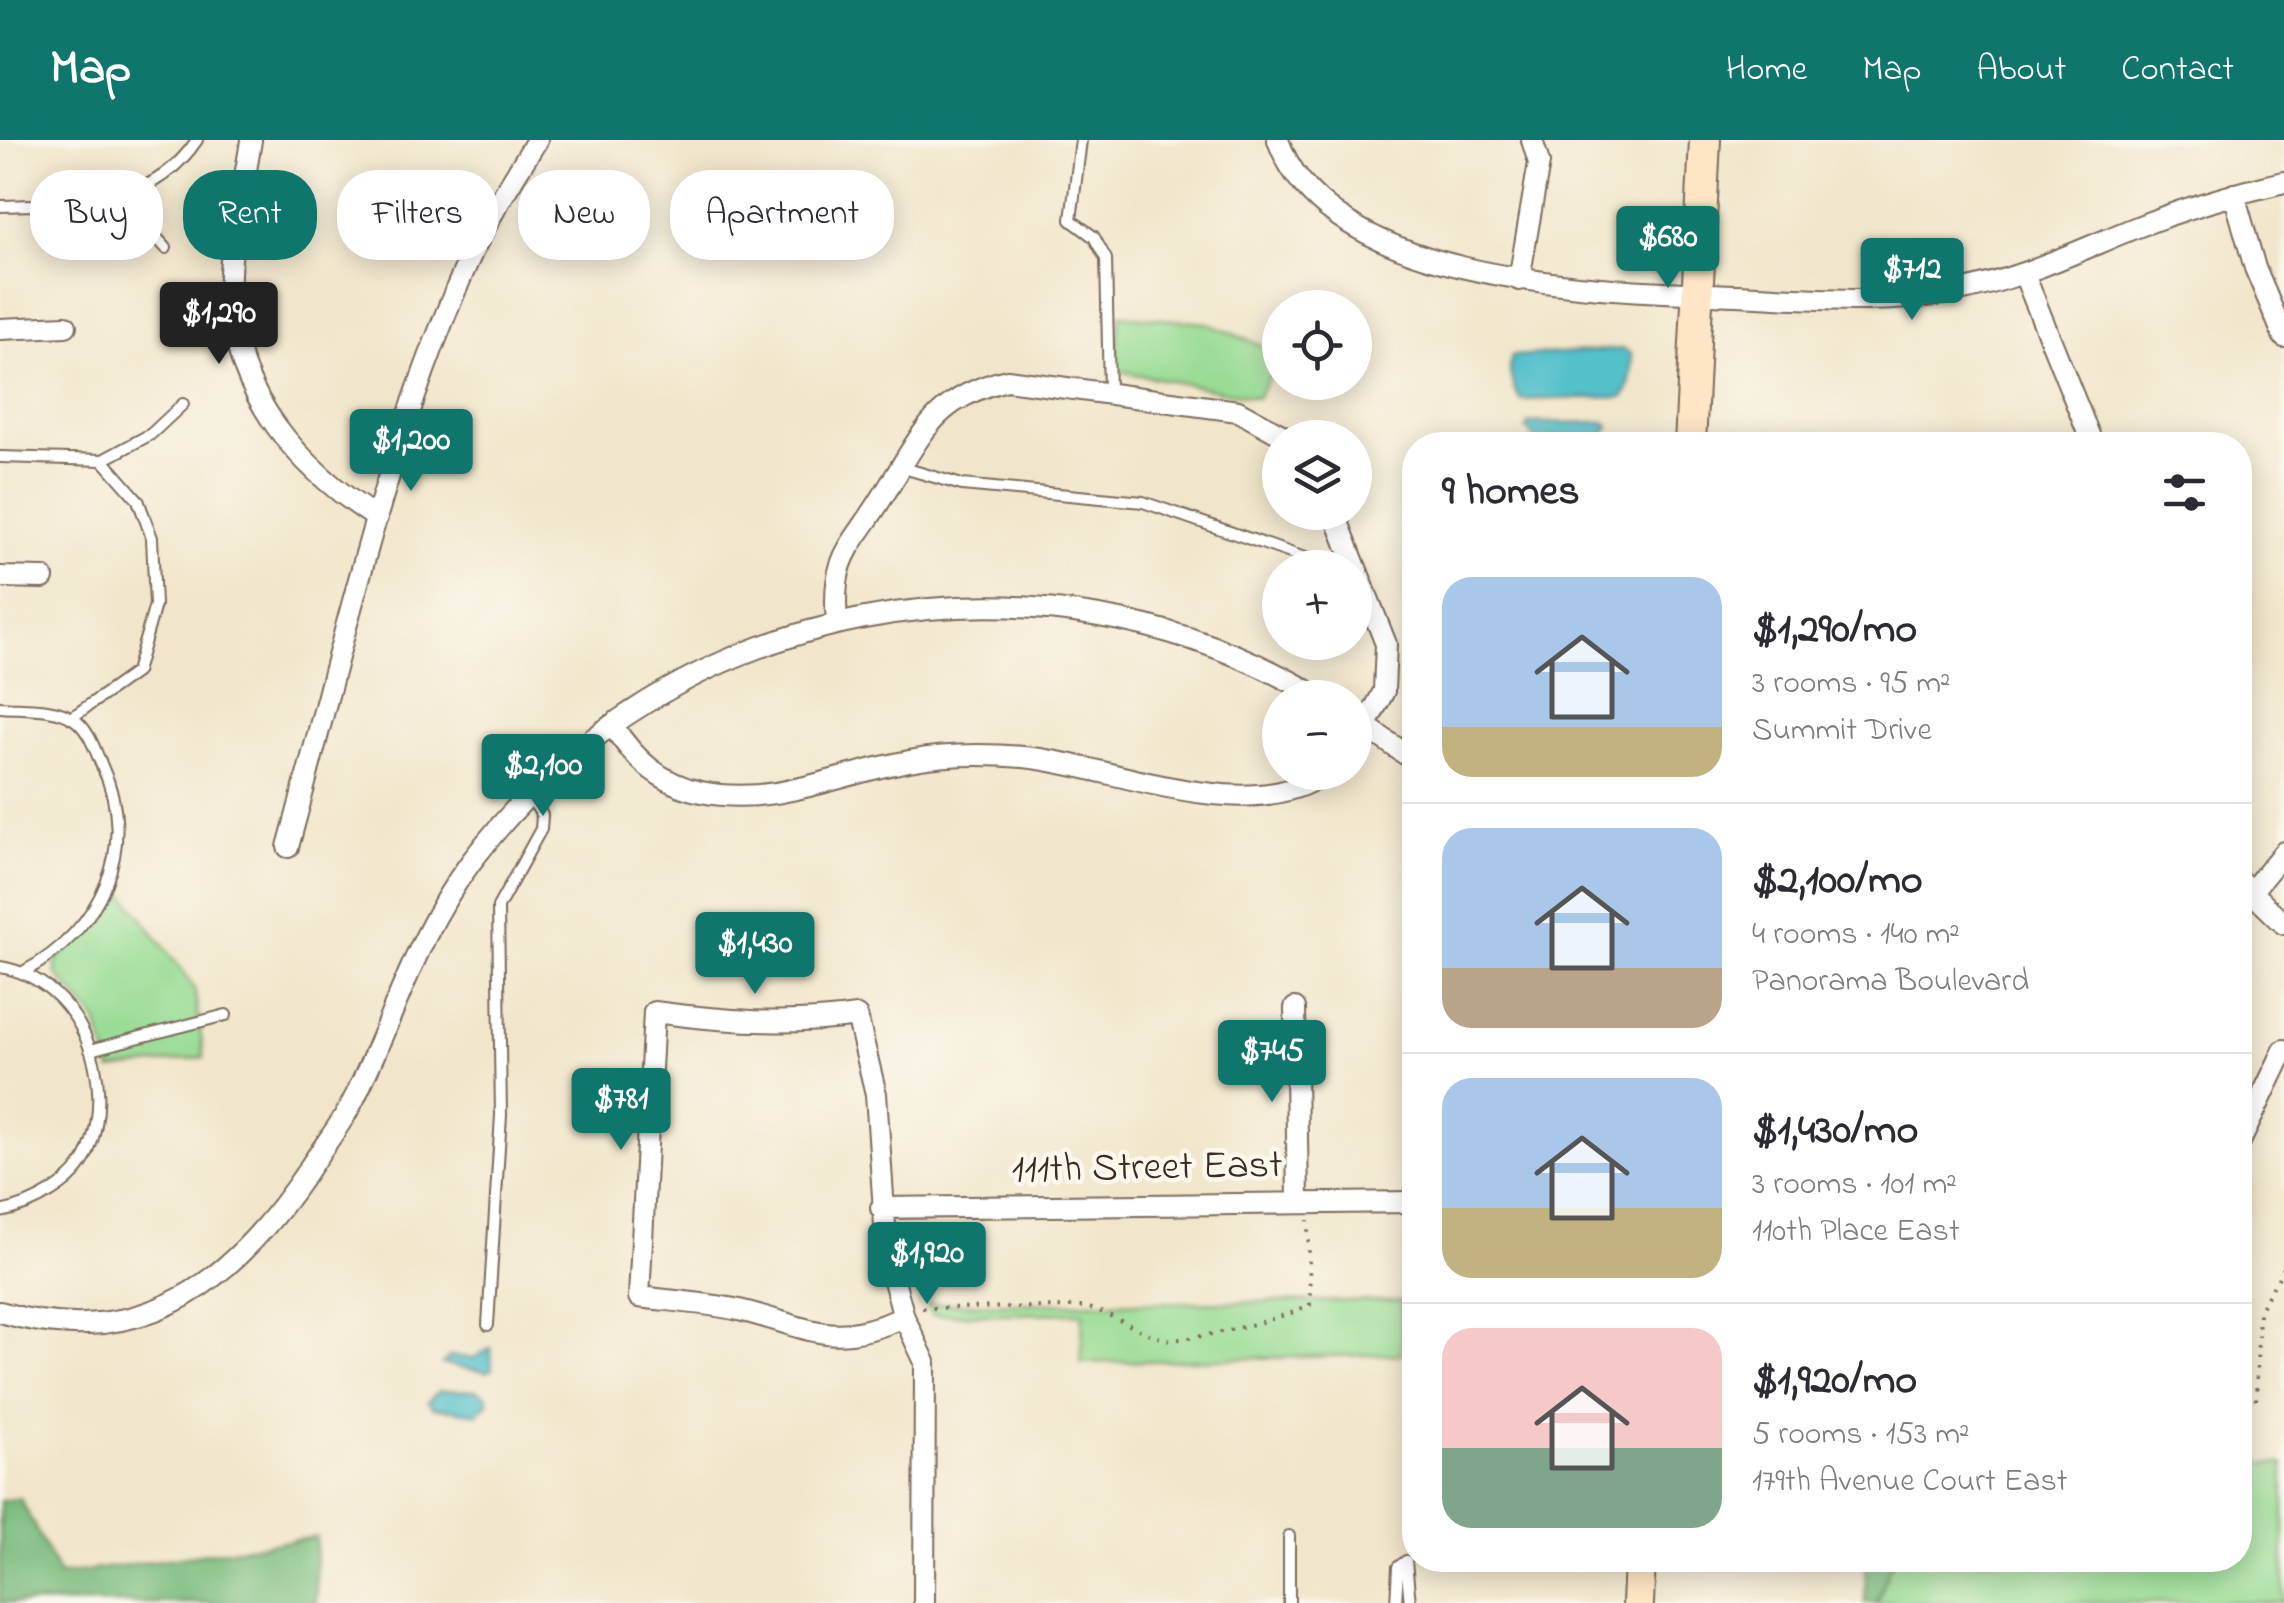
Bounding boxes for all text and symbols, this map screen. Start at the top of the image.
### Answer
text: Map [50,35,131,105]
text: Home [1726,45,1807,96]
text: Map [1862,45,1921,96]
text: About [1976,45,2066,96]
text: Contact [2121,45,2234,96]
chip: Buy [30,170,163,260]
chip: Rent [183,170,317,260]
chip: Filters [337,170,498,260]
chip: New [518,170,650,260]
chip: Apartment [670,170,894,260]
pin: $680 [1609,206,1727,291]
text: $680 [1638,215,1698,262]
pin: $712 [1853,238,1971,323]
text: $712 [1883,247,1941,294]
pin: $1,290 [138,282,300,367]
map controls [1262,290,1372,790]
button: locate [1262,290,1372,400]
text: $1,290 [182,291,256,338]
pin: $1,200 [330,409,492,494]
text: $1,200 [372,418,450,465]
button: layers [1262,420,1372,530]
text: 9 homes [1442,462,1580,523]
icon: filters [2157,465,2212,520]
button: + [1262,550,1372,660]
text: $1,290/mo [1752,600,1917,661]
icon: home [1522,617,1642,737]
text: 3 rooms · 95 m² [1752,661,1951,708]
button: − [1262,680,1372,790]
text: Summit Drive [1752,708,1932,755]
pin: $2,100 [462,734,624,819]
text: $2,100 [504,743,582,790]
text: $2,100/mo [1752,851,1923,912]
icon: home [1522,868,1642,988]
pin: $1,430 [674,912,836,997]
text: 4 rooms · 140 m² [1752,912,1960,959]
text: $1,430 [717,921,793,968]
text: Panorama Boulevard [1752,959,2029,1006]
pin: $745 [1213,1020,1331,1105]
text: $745 [1240,1029,1304,1076]
pin: $781 [562,1068,680,1153]
text: $781 [594,1077,648,1124]
text: $1,430/mo [1752,1101,1918,1162]
icon: home [1522,1118,1642,1238]
street label: 111th Street East [1011,1137,1283,1201]
text: 3 rooms · 101 m² [1752,1162,1957,1209]
text: 110th Place East [1752,1209,1960,1256]
pin: $1,920 [846,1222,1008,1307]
text: $1,920 [890,1231,964,1278]
text: $1,920/mo [1752,1351,1917,1412]
icon: home [1522,1368,1642,1488]
text: 5 rooms · 153 m² [1752,1412,1969,1459]
text: 179th Avenue Court East [1752,1459,2067,1506]

